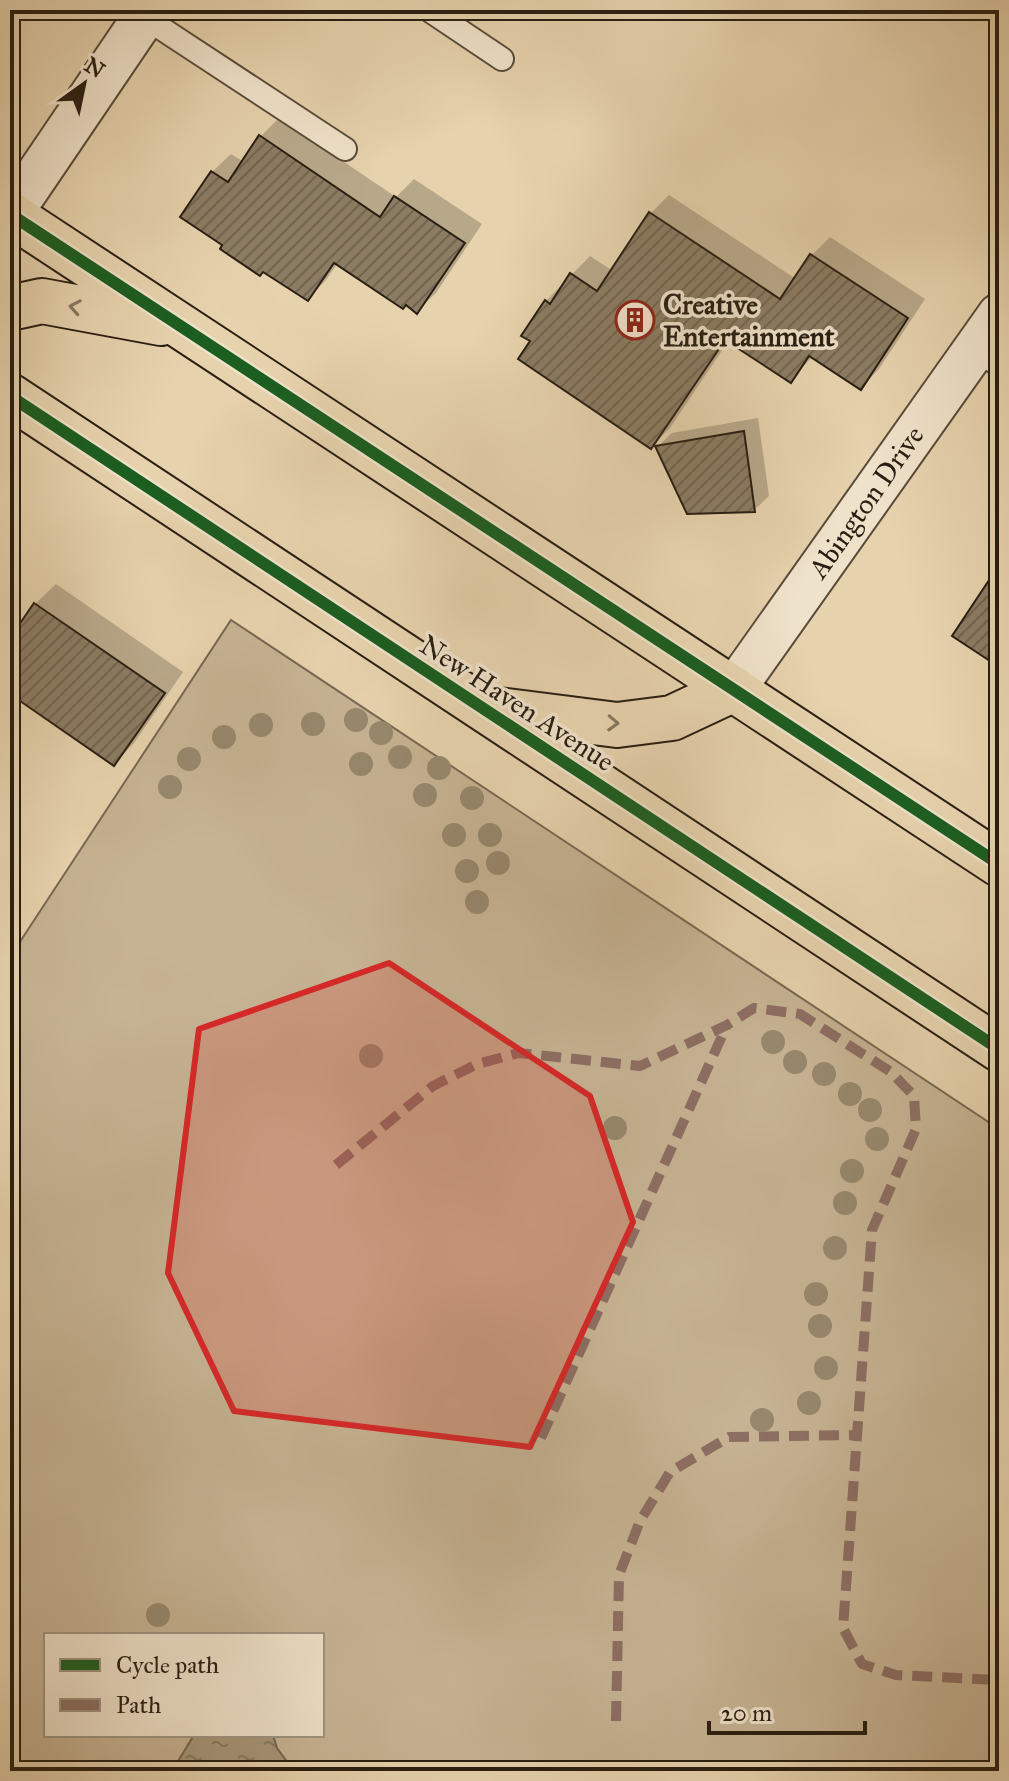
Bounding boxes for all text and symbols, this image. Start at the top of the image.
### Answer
north arrow [44,44,124,124]
text: N [79,51,110,84]
place label: Creative Entertainment [663,287,835,354]
one-way arrow [68,299,82,316]
building icon: Creative Entertainment [614,299,656,341]
street label: Abington Drive [800,419,932,586]
street label: New Haven Avenue [413,627,621,779]
one-way arrow [607,715,620,732]
legend [44,1633,324,1737]
text: Cycle path [116,1650,219,1680]
scale bar [709,1685,865,1735]
text: Path [116,1690,161,1720]
text: 20 m [721,1698,772,1728]

